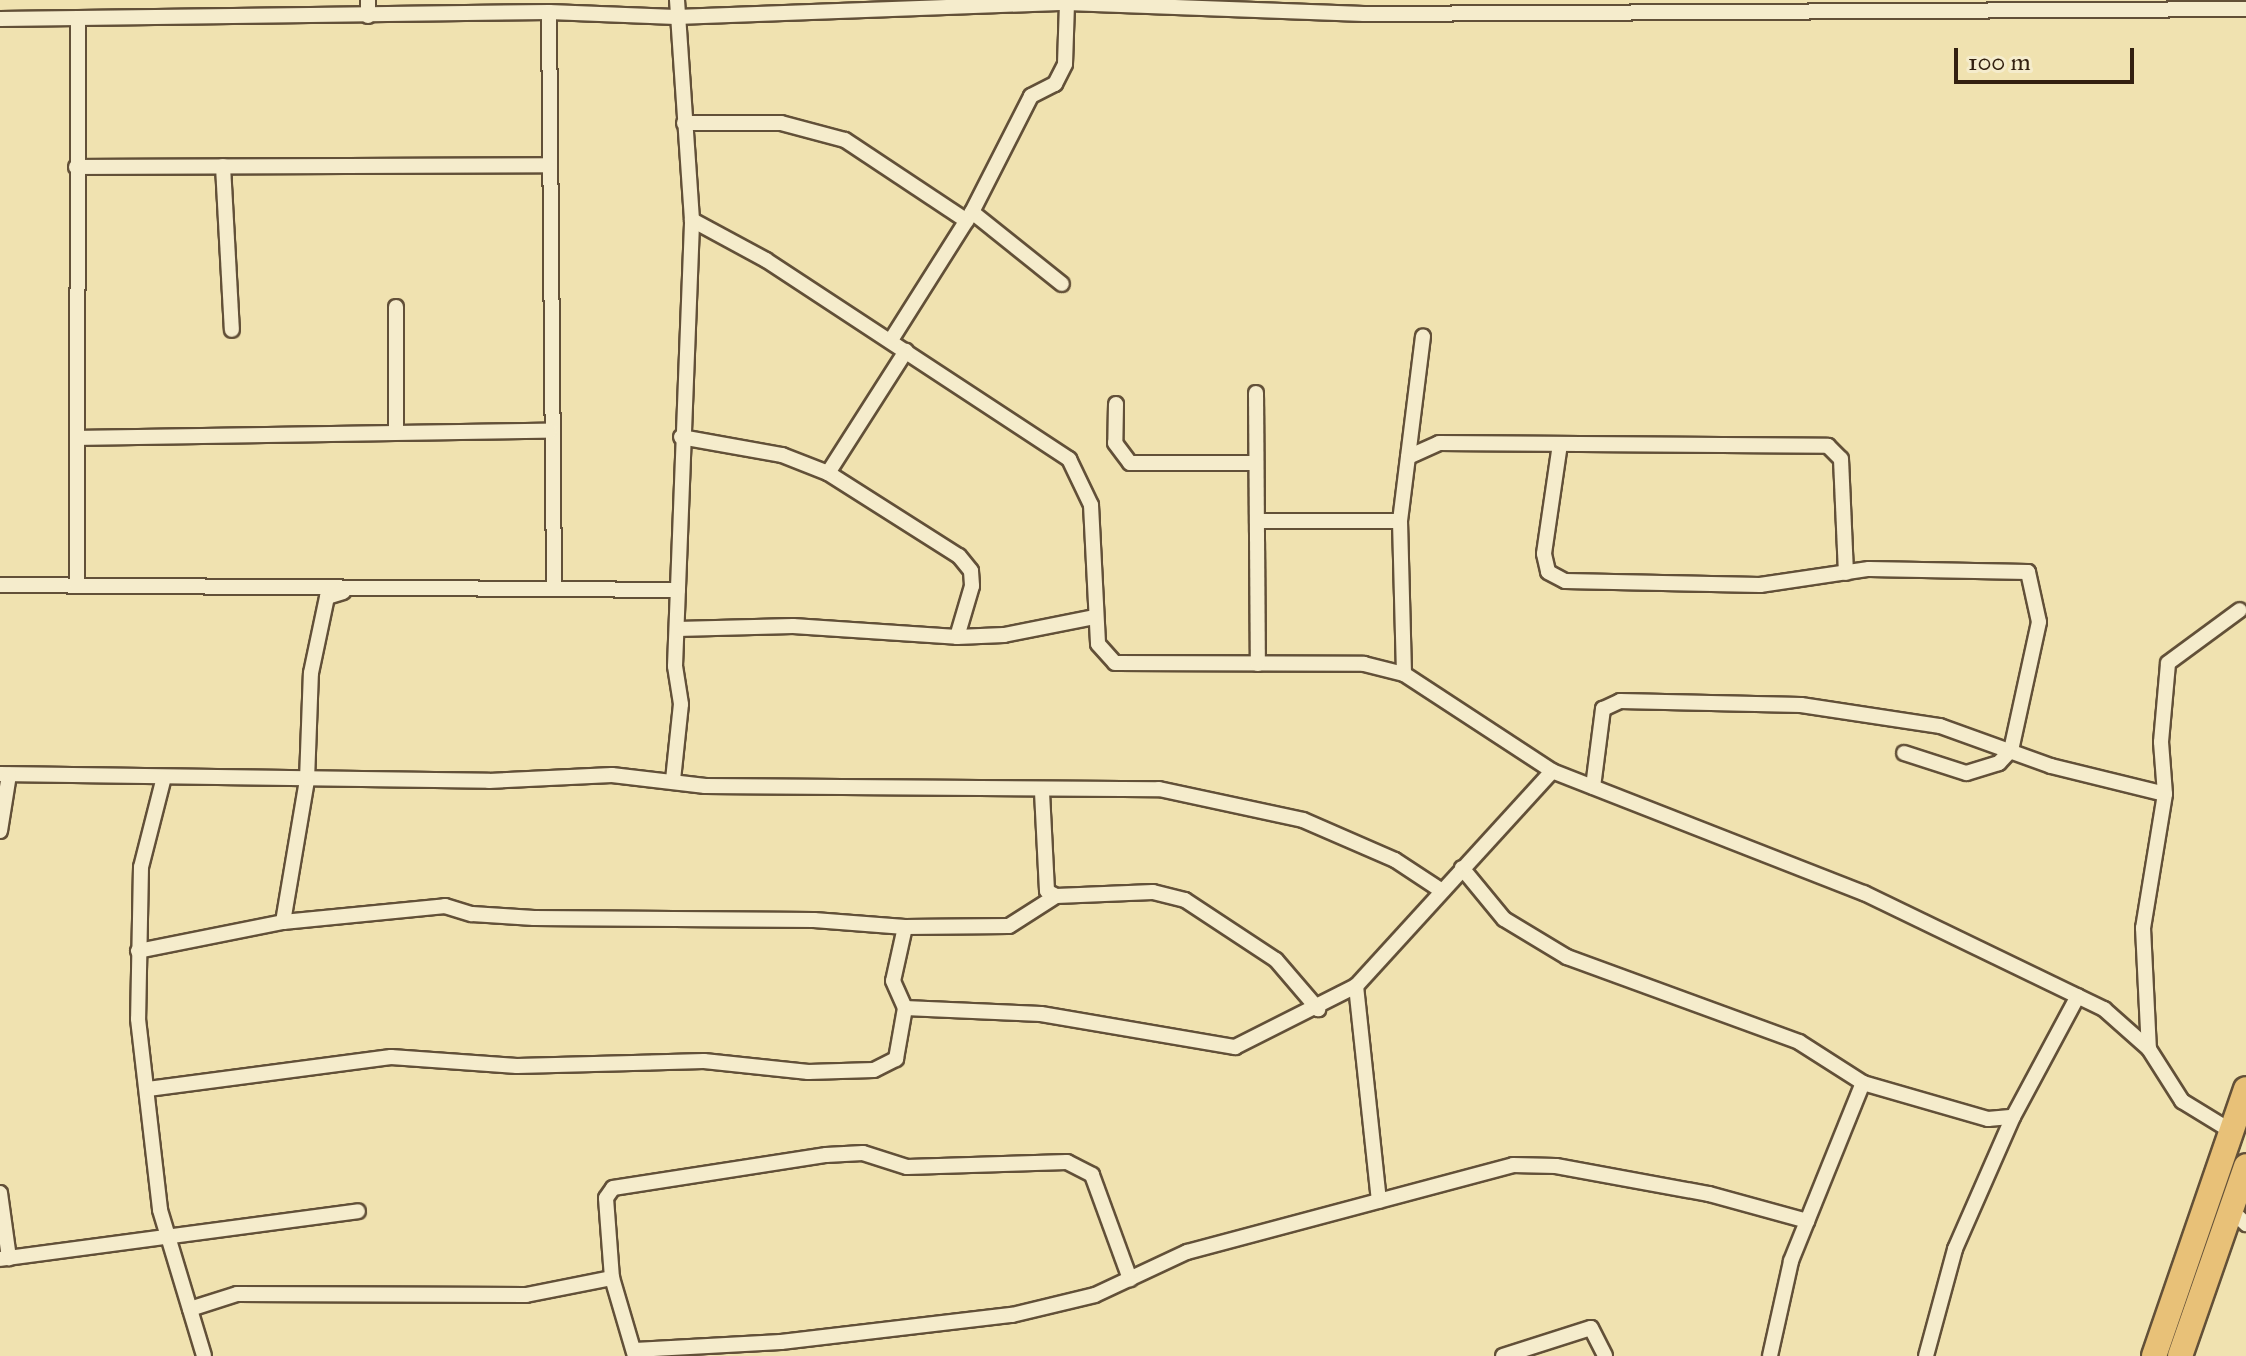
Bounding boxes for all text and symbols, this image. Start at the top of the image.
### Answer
scale bar [1958,32,2138,82]
text: 100 m [1968,47,2031,77]

